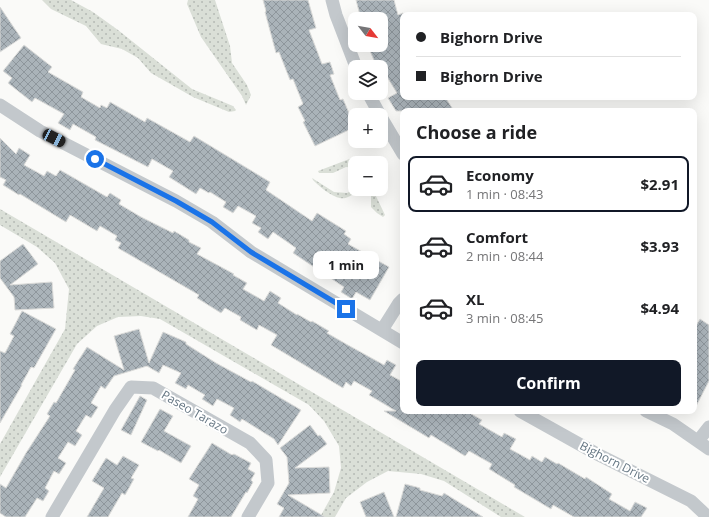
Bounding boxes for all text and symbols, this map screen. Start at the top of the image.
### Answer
north arrow [348,12,388,52]
map controls [348,12,388,196]
text: Bighorn Drive [440,27,543,47]
button: layers [348,60,388,100]
text: Bighorn Drive [440,66,543,86]
button: + [348,108,388,148]
text: Choose a ride [416,120,537,144]
car [41,127,67,149]
route start [86,150,104,168]
button: − [348,156,388,196]
text: Economy [466,165,534,185]
icon: car [418,166,454,202]
text: $2.91 [640,174,679,194]
text: 1 min · 08:43 [466,185,543,203]
text: Comfort [466,227,528,247]
icon: car [418,228,454,264]
text: $3.93 [640,236,679,256]
text: 2 min · 08:44 [466,247,543,265]
callout: 1 min [313,251,379,279]
text: 1 min [328,256,364,274]
text: XL [466,289,484,309]
icon: car [418,290,454,326]
text: $4.94 [640,298,679,318]
route end [337,300,355,318]
text: 3 min · 08:45 [466,309,543,327]
button: Confirm [416,360,681,406]
street label: Paseo Tarazo [159,386,231,438]
street label: Bighorn Drive [577,437,653,487]

